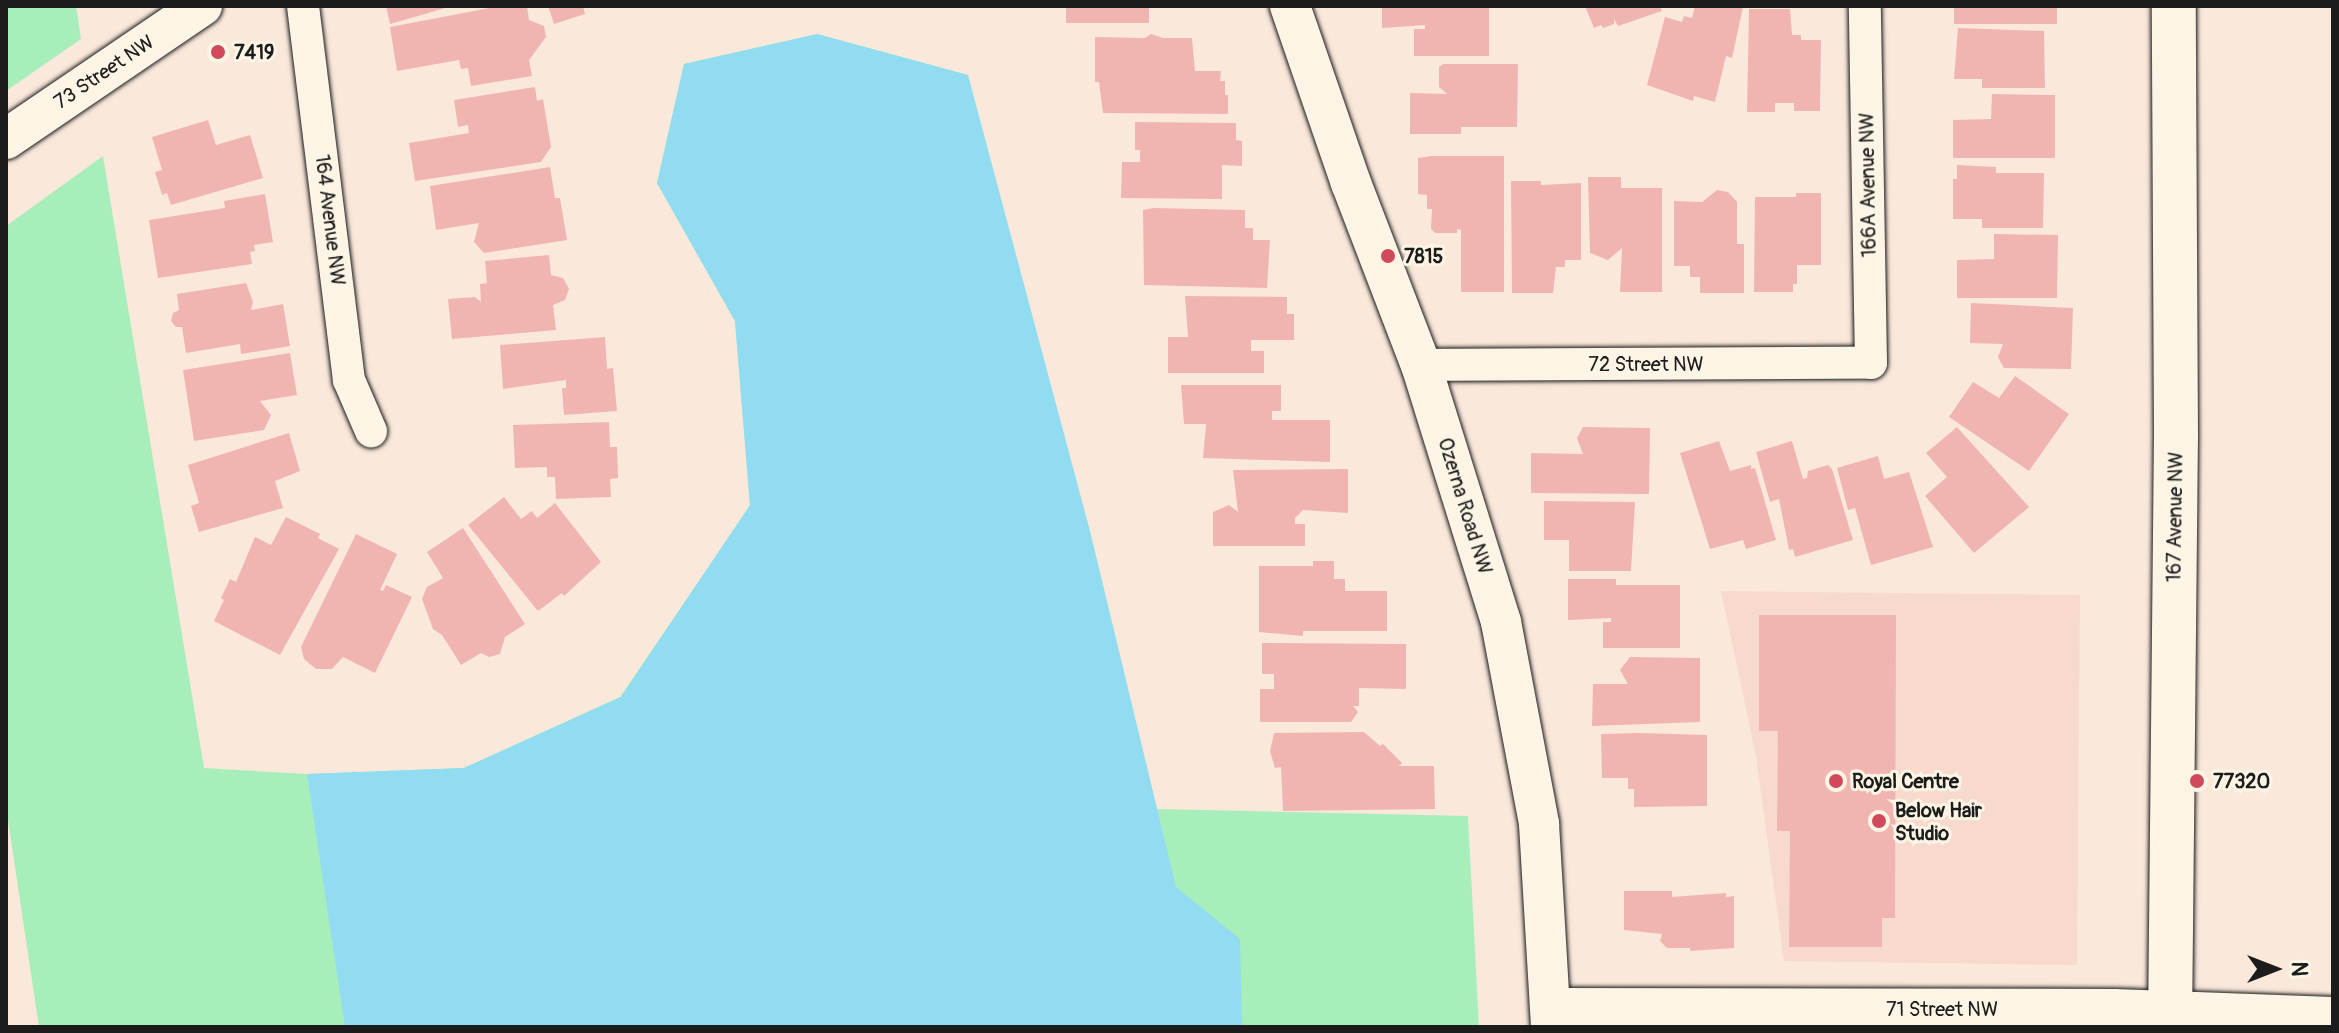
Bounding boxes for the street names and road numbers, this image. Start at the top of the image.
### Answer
street label: 73 Street NW [50,30,158,114]
street label: 166A Avenue NW [1855,112,1881,258]
street label: 164 Avenue NW [310,153,350,287]
street label: 72 Street NW [1588,352,1704,376]
street label: Ozerna Road NW [1433,435,1497,577]
street label: 167 Avenue NW [2162,452,2188,582]
street label: 71 Street NW [1886,997,1998,1021]

